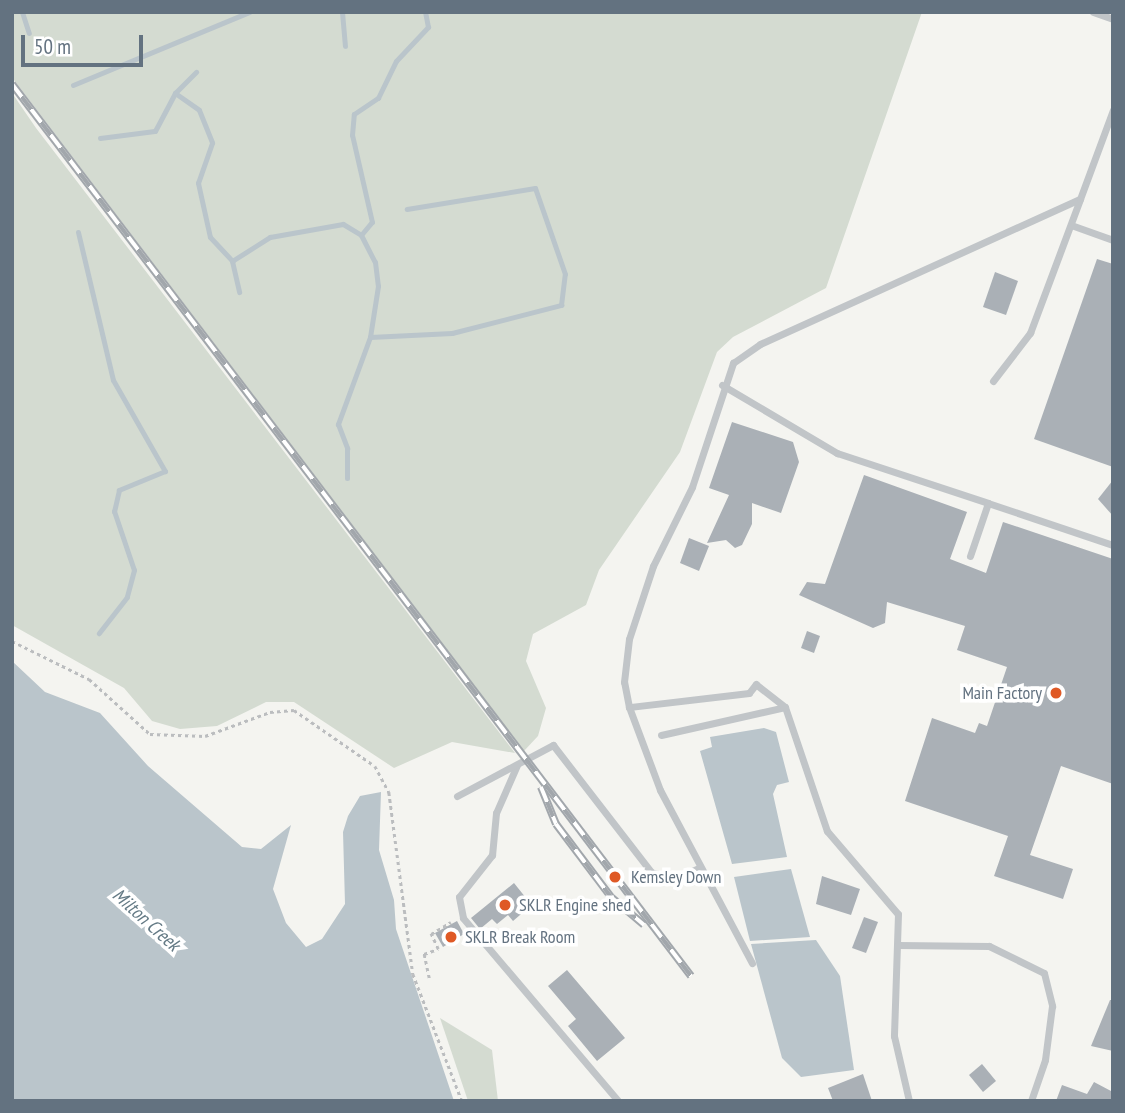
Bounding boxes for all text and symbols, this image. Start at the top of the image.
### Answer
scale bar [24,21,147,65]
text: 50 m [34,33,71,60]
place label: Main Factory [962,682,1042,704]
marker: Main Factory [1048,685,1064,701]
place label: Kemsley Down [631,866,722,888]
marker: Kemsley Down [605,867,625,887]
water label: Milton Creek [108,884,184,956]
place label: SKLR Engine shed [519,894,631,916]
marker: SKLR Engine shed [497,897,513,913]
place label: SKLR Break Room [465,926,576,948]
marker: SKLR Break Room [443,929,459,945]

